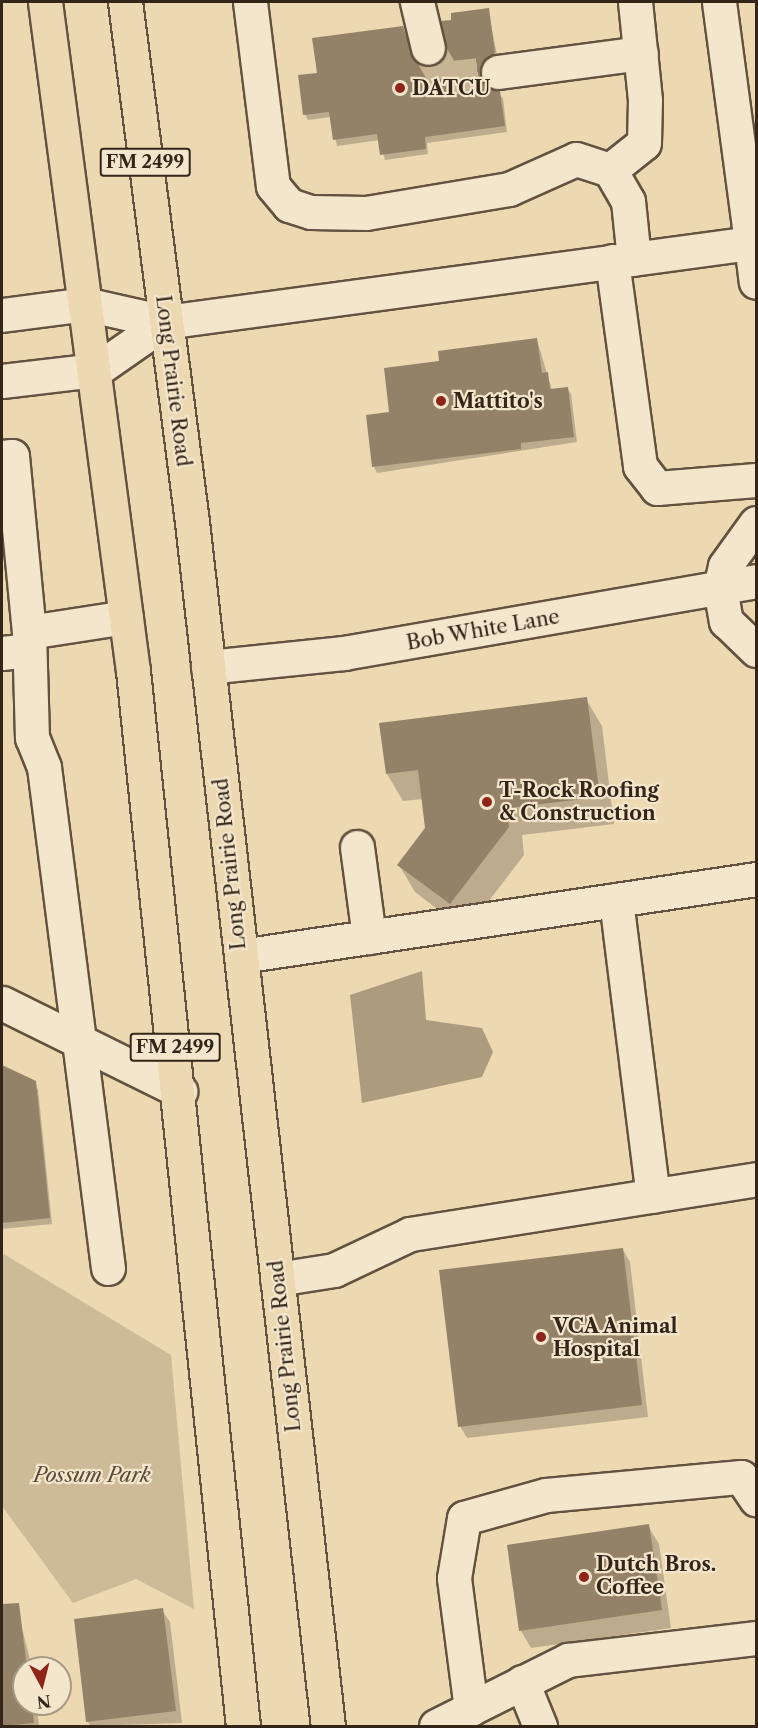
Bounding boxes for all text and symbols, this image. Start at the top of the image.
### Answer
place label: DATCU [412,76,490,100]
marker: DATCU [393,81,407,95]
road number: FM 2499 [98,147,192,177]
street label: Long Prairie Road [151,294,195,468]
place label: Mattito's [453,389,543,413]
marker: Mattito's [434,394,448,408]
street label: Bob White Lane [404,605,562,655]
street label: Long Prairie Road [209,777,251,951]
place label: T-Rock Roofing & Construction [499,778,659,825]
marker: T-Rock Roofing & Construction [480,795,494,809]
road number: FM 2499 [128,1032,222,1062]
street label: Long Prairie Road [264,1259,306,1433]
place label: VCA Animal Hospital [553,1314,679,1361]
marker: VCA Animal Hospital [534,1330,548,1344]
park label: Possum Park [33,1463,151,1487]
place label: Dutch Bros. Coffee [596,1553,716,1600]
marker: Dutch Bros. Coffee [577,1570,591,1584]
north arrow [12,1656,72,1716]
text: N [36,1691,52,1713]

